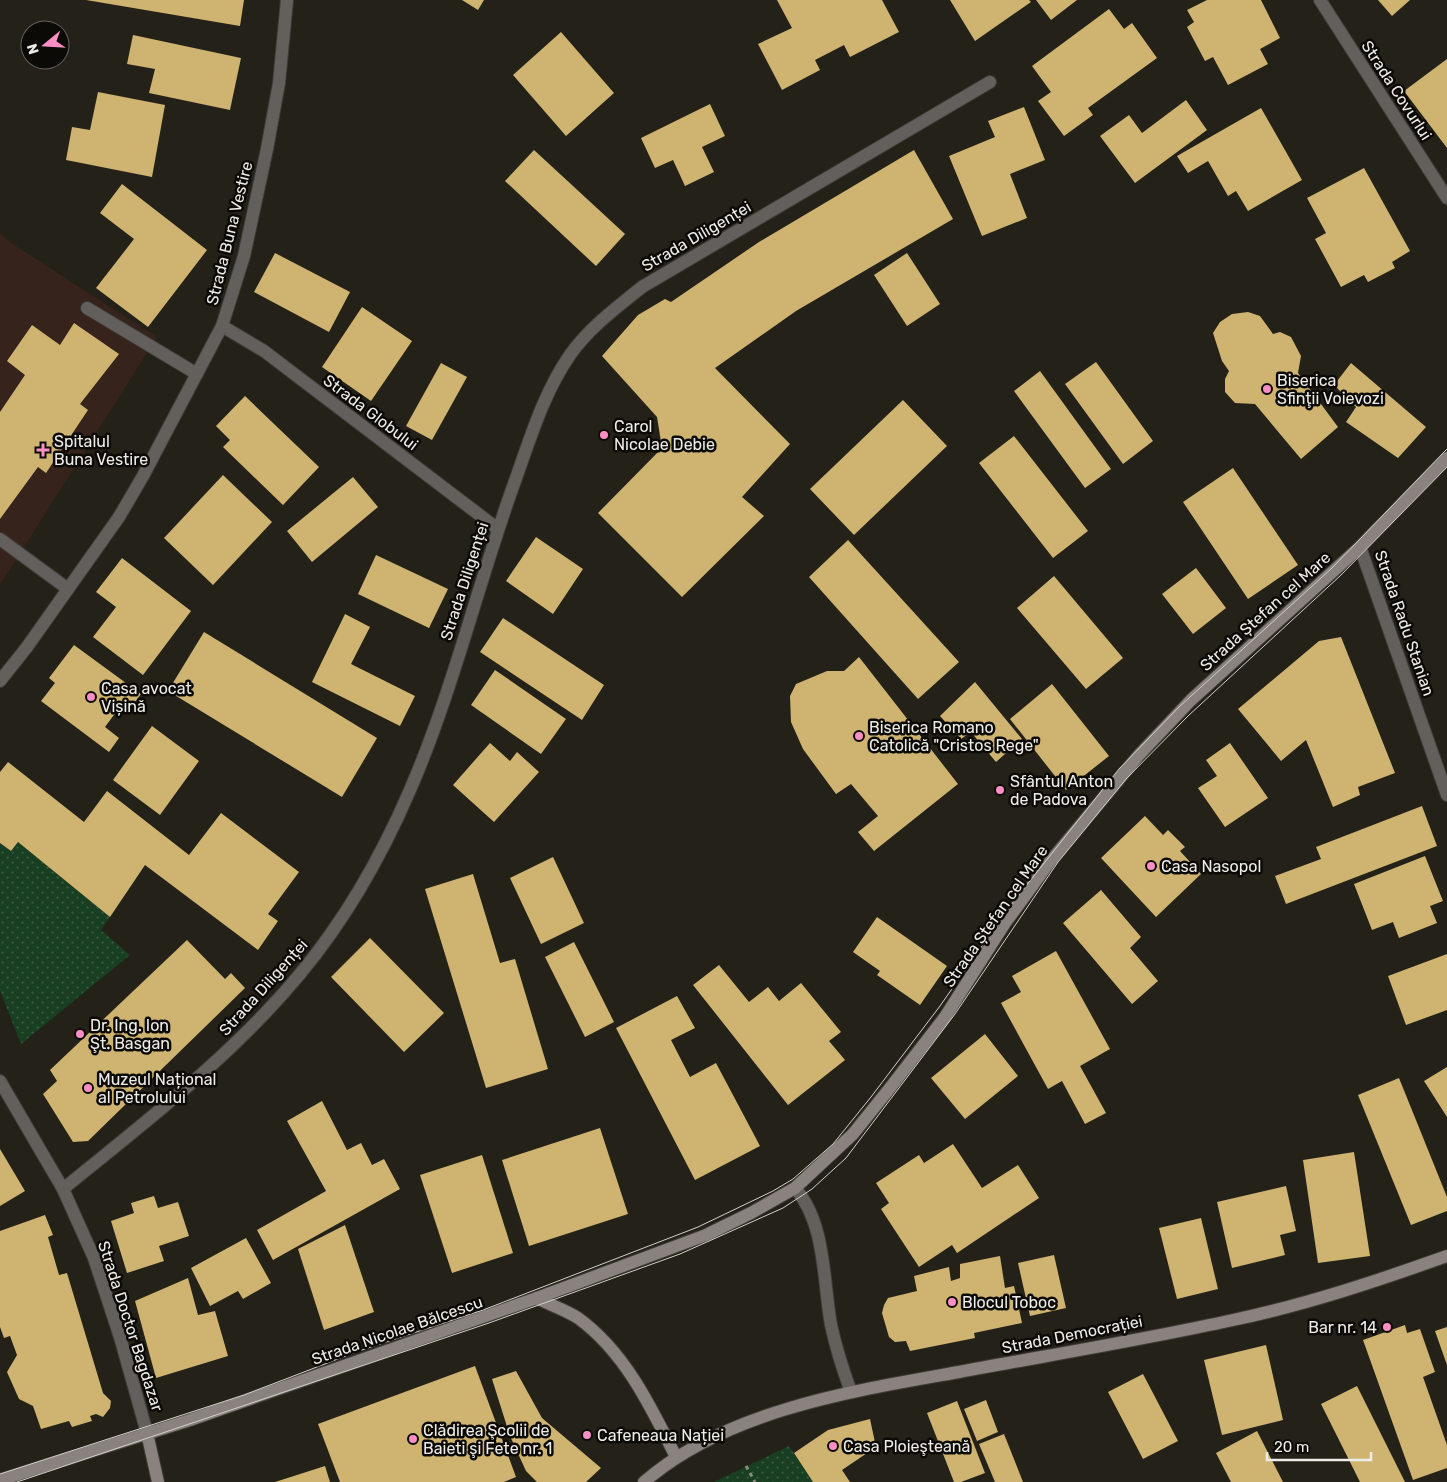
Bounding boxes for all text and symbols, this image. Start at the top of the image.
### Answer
north arrow [20,20,70,70]
street label: Strada Covurlui [1357,37,1436,144]
text: N [23,41,43,56]
street label: Strada Buna Vestire [202,159,257,307]
street label: Strada Diligenței [638,197,754,275]
street label: Strada Globului [320,371,422,454]
place label: Biserica Sfinţii Voievozi [1277,371,1384,408]
marker: Biserica Sfinţii Voievozi [1261,383,1273,395]
place label: Carol Nicolae Debie [614,417,715,454]
marker: Carol Nicolae Debie [598,429,610,441]
place label: Spitalul Buna Vestire [54,432,148,469]
marker: Spitalul Buna Vestire [36,443,50,457]
street label: Strada Diligenței [436,520,493,643]
street label: Strada Ștefan cel Mare [1196,548,1334,675]
street label: Strada Radu Stanian [1371,548,1438,698]
place label: Casa avocat Vișină [101,679,192,716]
marker: Casa avocat Vișină [85,691,97,703]
place label: Biserica Romano Catolică "Cristos Rege" [869,718,1039,755]
marker: Biserica Romano Catolică "Cristos Rege" [853,730,865,742]
place label: Sfântul Anton de Padova [1010,772,1113,809]
marker: Sfântul Anton de Padova [994,784,1006,796]
street label: Strada Ștefan cel Mare [939,842,1052,991]
place label: Casa Nasopol [1161,857,1261,876]
marker: Casa Nasopol [1145,860,1157,872]
street label: Strada Diligenței [215,935,312,1039]
place label: Dr. Ing. Ion Şt. Basgan [90,1016,170,1053]
marker: Dr. Ing. Ion Şt. Basgan [74,1028,86,1040]
place label: Muzeul Național al Petrolului [98,1070,216,1107]
marker: Muzeul Național al Petrolului [82,1082,94,1094]
street label: Strada Doctor Bagdazar [94,1239,167,1414]
street label: Strada Nicolae Bălcescu [309,1292,485,1369]
place label: Blocul Toboc [962,1293,1056,1312]
marker: Blocul Toboc [946,1296,958,1308]
street label: Strada Democrației [1000,1312,1144,1357]
place label: Bar nr. 14 [1308,1318,1377,1337]
marker: Bar nr. 14 [1381,1321,1393,1333]
place label: Clădirea Şcolii de Baieti şi Fete nr. 1 [423,1421,552,1458]
place label: Cafeneaua Nației [597,1426,724,1445]
marker: Cafeneaua Nației [581,1429,593,1441]
scale bar [1267,1430,1371,1462]
marker: Clădirea Şcolii de Baieti şi Fete nr. 1 [407,1433,419,1445]
place label: Casa Ploieşteană [843,1437,970,1456]
text: 20 m [1274,1438,1309,1456]
marker: Casa Ploieşteană [827,1440,839,1452]

